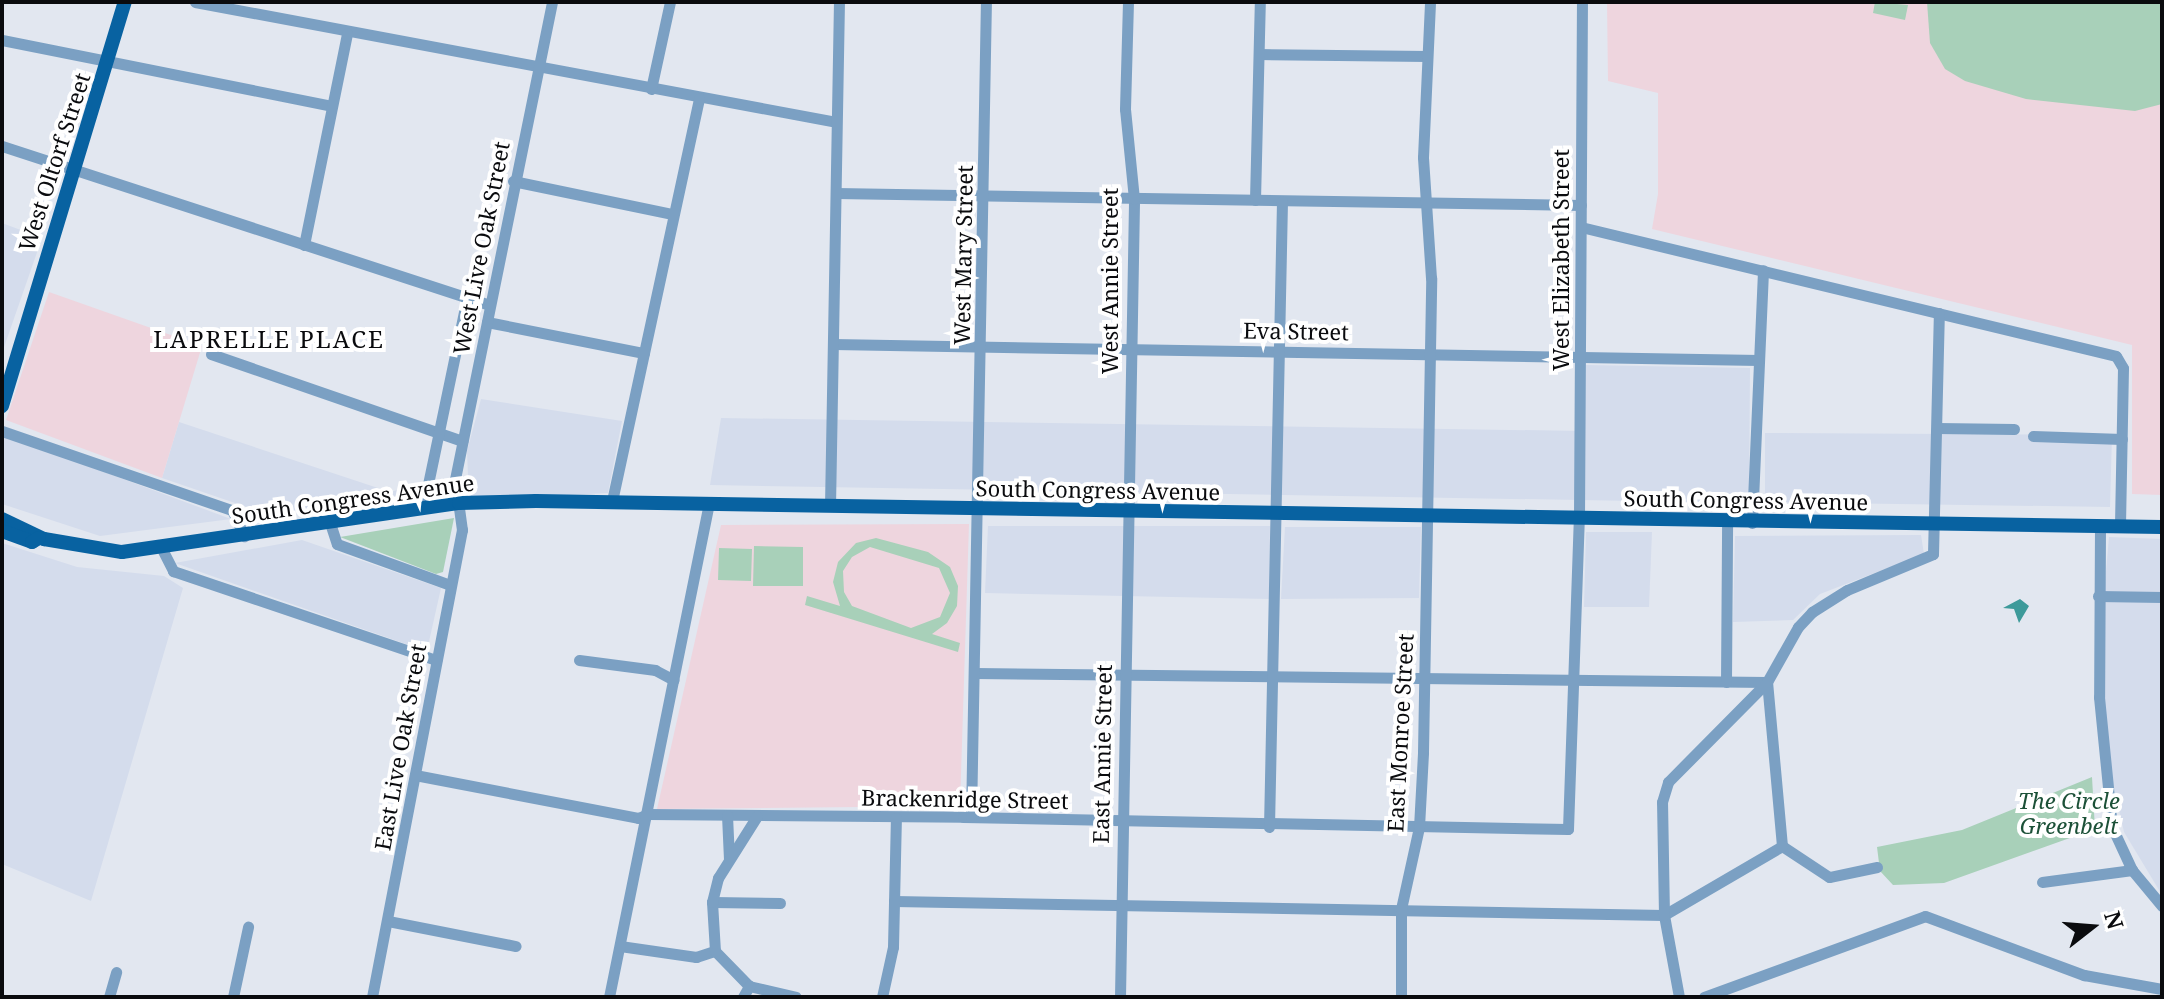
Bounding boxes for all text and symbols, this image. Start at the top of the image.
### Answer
street label: West Oltorf Street [13,69,95,255]
street label: West Live Oak Street [447,139,515,357]
street label: West Elizabeth Street [1548,149,1574,371]
street label: West Mary Street [948,165,978,345]
street label: West Annie Street [1097,188,1123,374]
street label: Eva Street [1243,317,1349,345]
district label: LAPRELLE PLACE [153,325,385,353]
street label: South Congress Avenue [230,469,476,529]
street label: South Congress Avenue [975,475,1221,505]
street label: South Congress Avenue [1623,485,1869,515]
street label: East Monroe Street [1382,633,1418,833]
street label: East Live Oak Street [369,642,431,852]
street label: East Annie Street [1087,664,1117,844]
street label: Brackenridge Street [861,784,1069,814]
park label: The Circle Greenbelt [2018,787,2120,838]
north arrow [2052,887,2132,967]
text: N [2098,907,2132,933]

